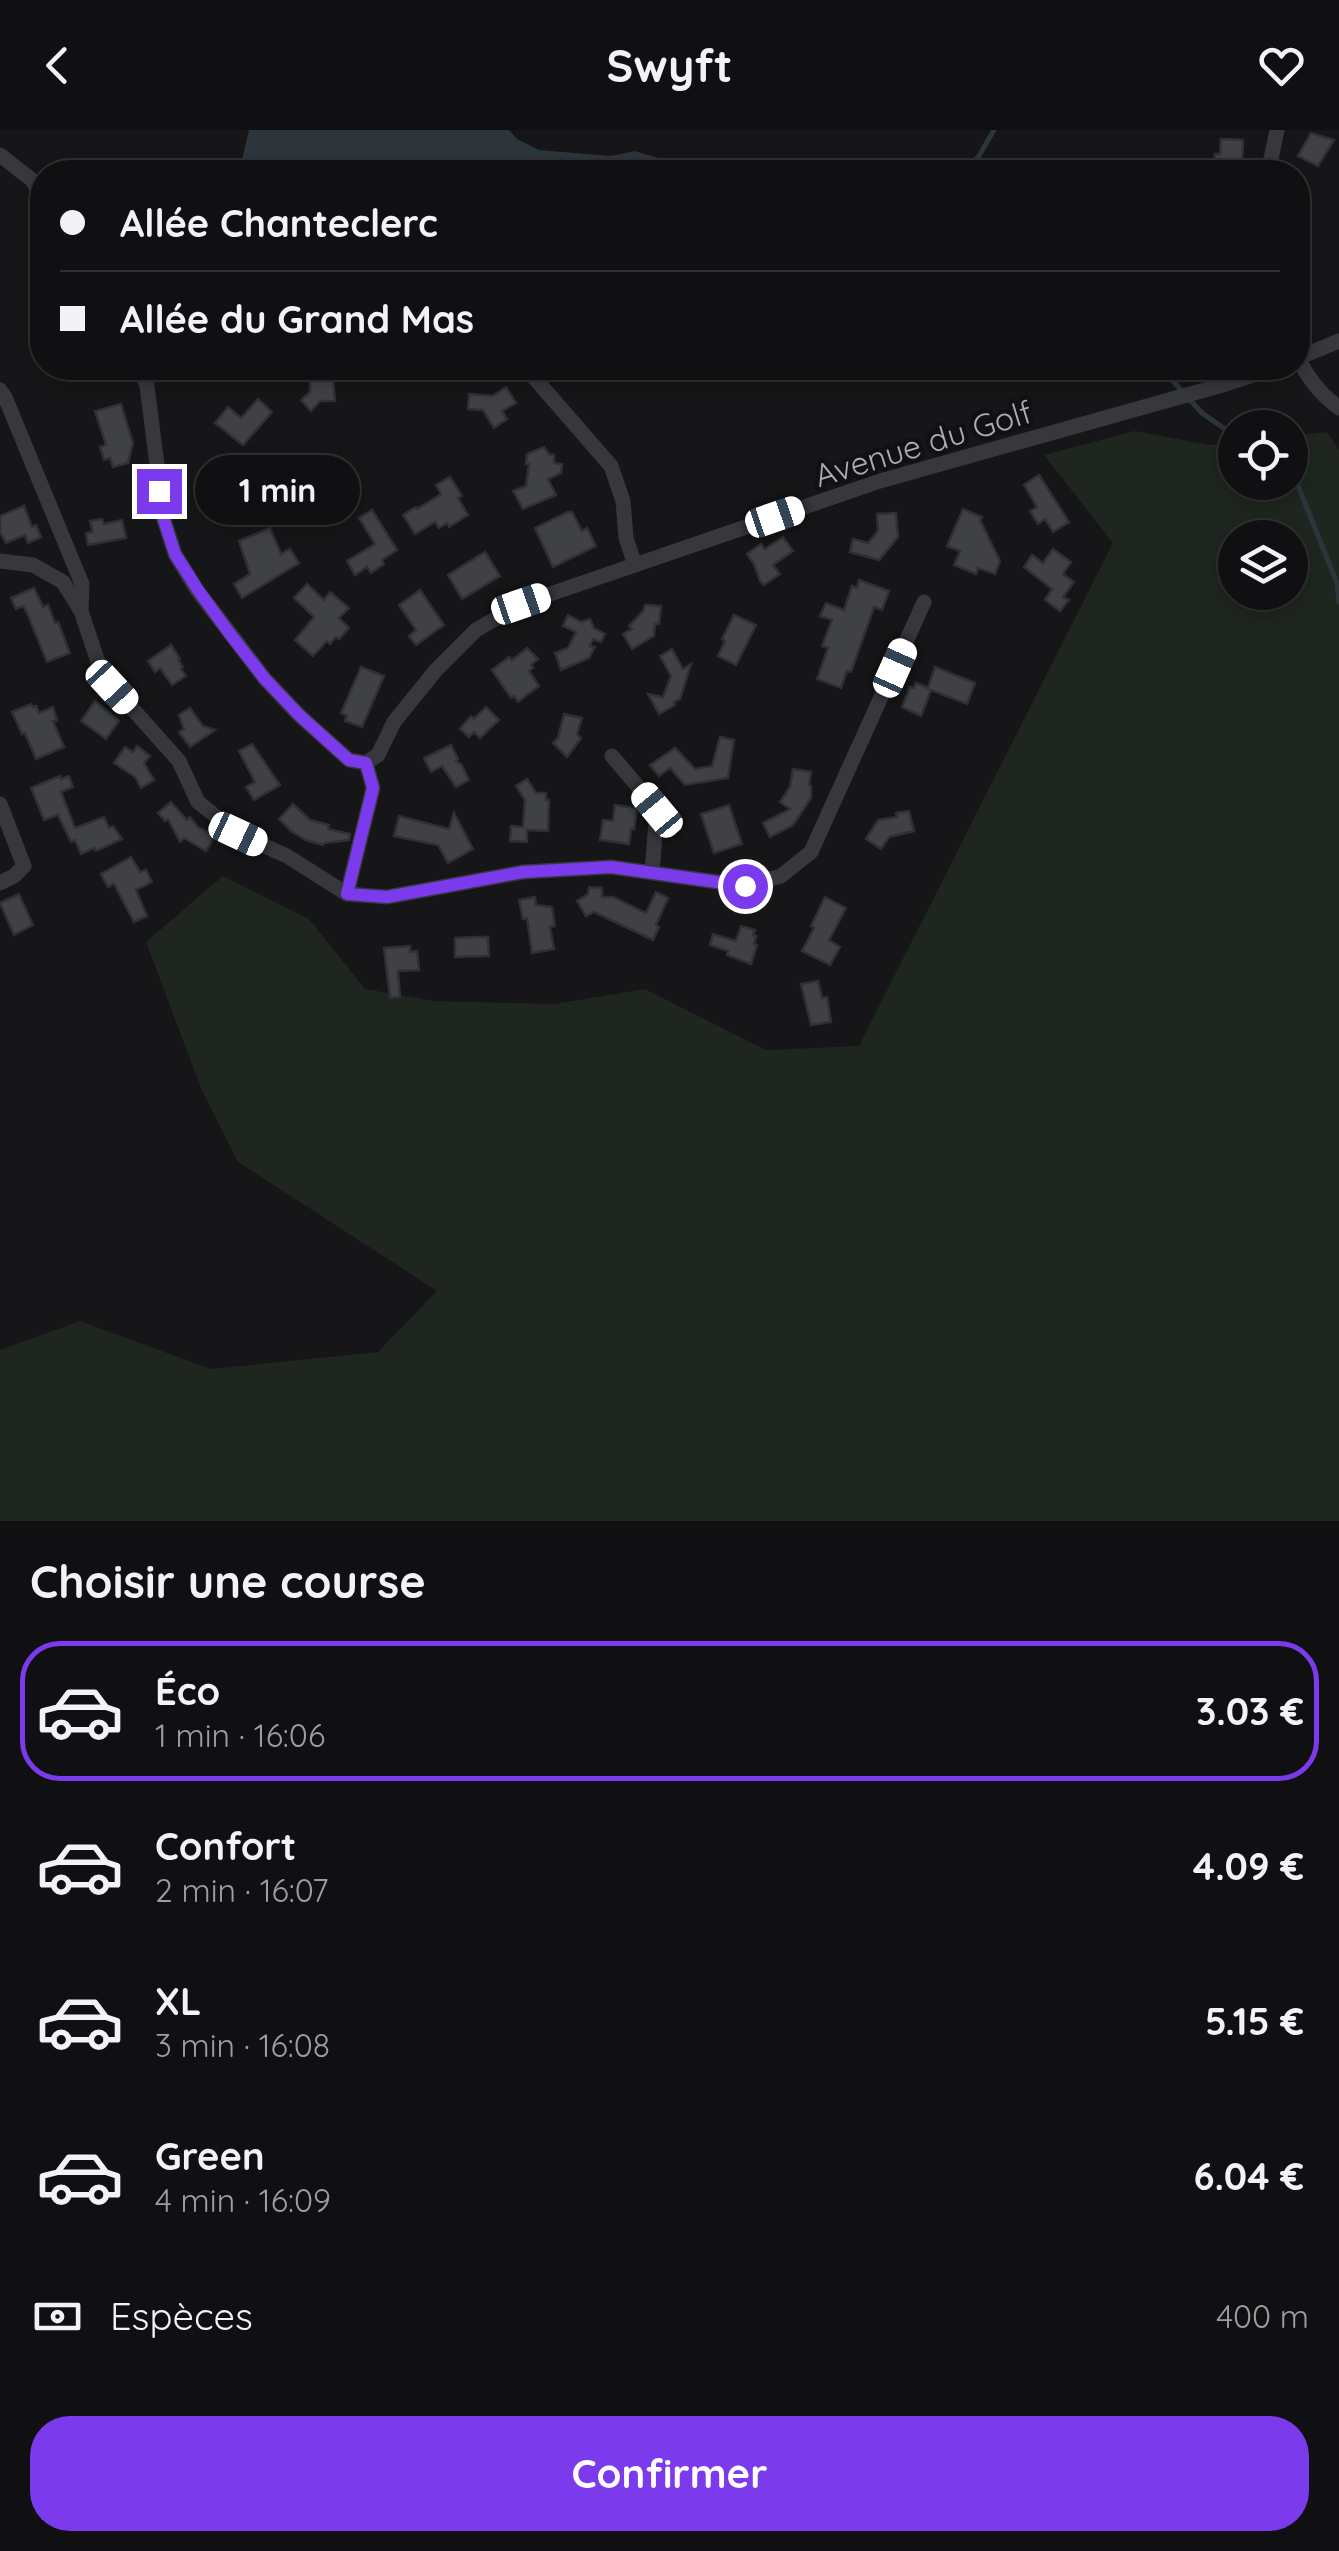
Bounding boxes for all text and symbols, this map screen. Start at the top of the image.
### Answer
text: Swyft [606,37,733,93]
icon: back [30,38,85,93]
icon: heart [1254,38,1309,93]
text: Allée Chanteclerc [120,199,438,247]
text: Allée du Grand Mas [120,295,474,343]
street label: Avenue du Golf [809,391,1037,495]
map controls [1218,410,1308,610]
button: locate [1218,410,1308,500]
callout: 1 min [194,456,359,526]
route end [137,469,182,514]
text: 1 min [239,470,316,510]
car [742,493,808,541]
button: layers [1218,520,1308,610]
car [488,580,554,628]
car [869,634,921,702]
car [81,655,143,719]
car [626,777,688,843]
car [204,808,272,860]
route start [723,864,768,909]
text: Choisir une course [30,1553,426,1609]
icon: car [35,1666,125,1756]
text: Éco [155,1667,220,1715]
text: 3.03 € [1196,1687,1304,1735]
text: 1 min · 16:06 [155,1715,325,1755]
icon: car [35,1821,125,1911]
text: Confort [155,1822,296,1870]
text: 4.09 € [1193,1842,1304,1890]
text: 2 min · 16:07 [155,1870,328,1910]
icon: car [35,1976,125,2066]
text: XL [155,1977,201,2025]
text: 5.15 € [1205,1997,1304,2045]
text: 3 min · 16:08 [155,2025,330,2065]
icon: car [35,2131,125,2221]
text: Green [155,2132,265,2180]
text: 6.04 € [1193,2152,1304,2200]
text: 4 min · 16:09 [155,2180,331,2220]
icon: cash [30,2289,85,2344]
text: Espèces [110,2292,253,2340]
text: 400 m [1216,2296,1309,2336]
button: Confirmer [30,2416,1309,2531]

